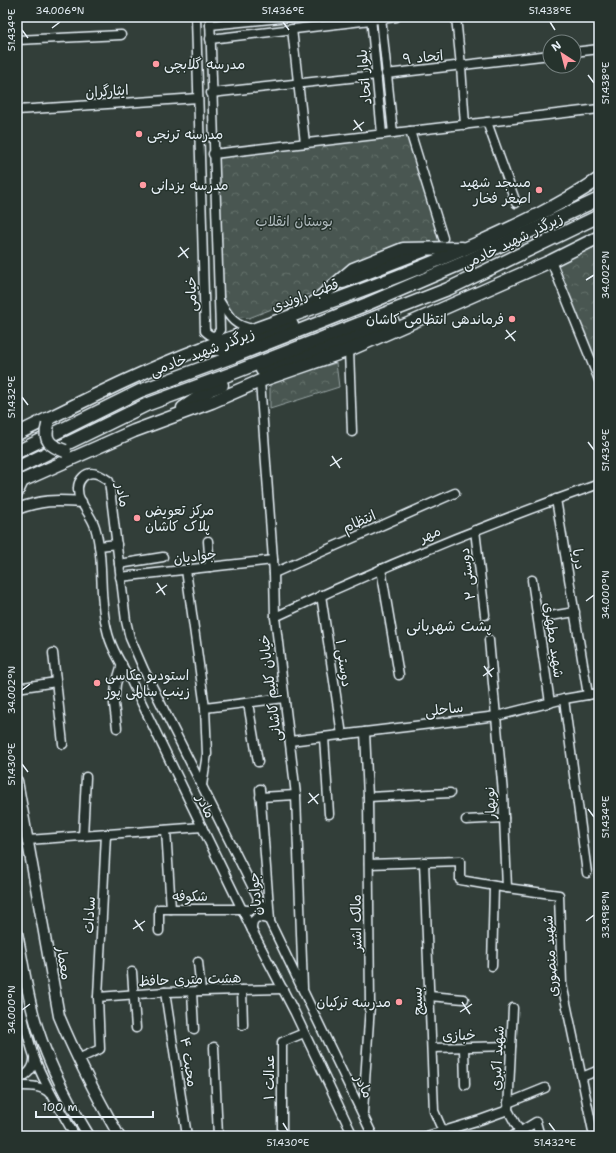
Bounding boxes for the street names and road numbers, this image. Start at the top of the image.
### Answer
street label: اتحاد ۹ [402,46,444,68]
street label: بلوار اتحاد [353,49,375,105]
street label: ایثارگران [85,81,129,101]
street label: زیرگذر شهید خادمی [458,209,566,273]
street label: قطب راوندی [269,274,341,316]
street label: خیامی [181,276,201,312]
street label: زیرگذر شهید خادمی [147,324,257,380]
street label: مادر [112,480,134,509]
street label: انتظام [339,506,379,538]
street label: مهر [416,522,443,547]
street label: جوادیان [172,544,218,568]
street label: دوستی ۲ [455,547,479,601]
street label: دریا [568,547,590,571]
street label: شهید مطهری [540,601,568,679]
street label: خیابان کلیم کاشانی [254,633,287,743]
street label: دوستی ۱ [332,638,356,688]
street label: ساحلی [424,698,464,720]
street label: نوبهار [480,786,500,821]
street label: مادر [192,790,219,821]
street label: جوادیان [244,872,266,916]
street label: شکوفه [172,887,208,905]
street label: مالک اشتر [347,894,366,953]
street label: سادات [79,896,99,934]
street label: شهید منصوری [538,914,562,998]
street label: معمار [52,944,76,981]
street label: هشت متری حافظ [138,968,242,990]
street label: بسیج [408,986,427,1016]
street label: شهید اکبری [486,1025,508,1091]
street label: خبازی [442,1026,476,1044]
street label: محبت ۴ [176,1036,202,1088]
street label: عدالت ۱ [260,1054,278,1100]
street label: مادر [350,1070,377,1101]

